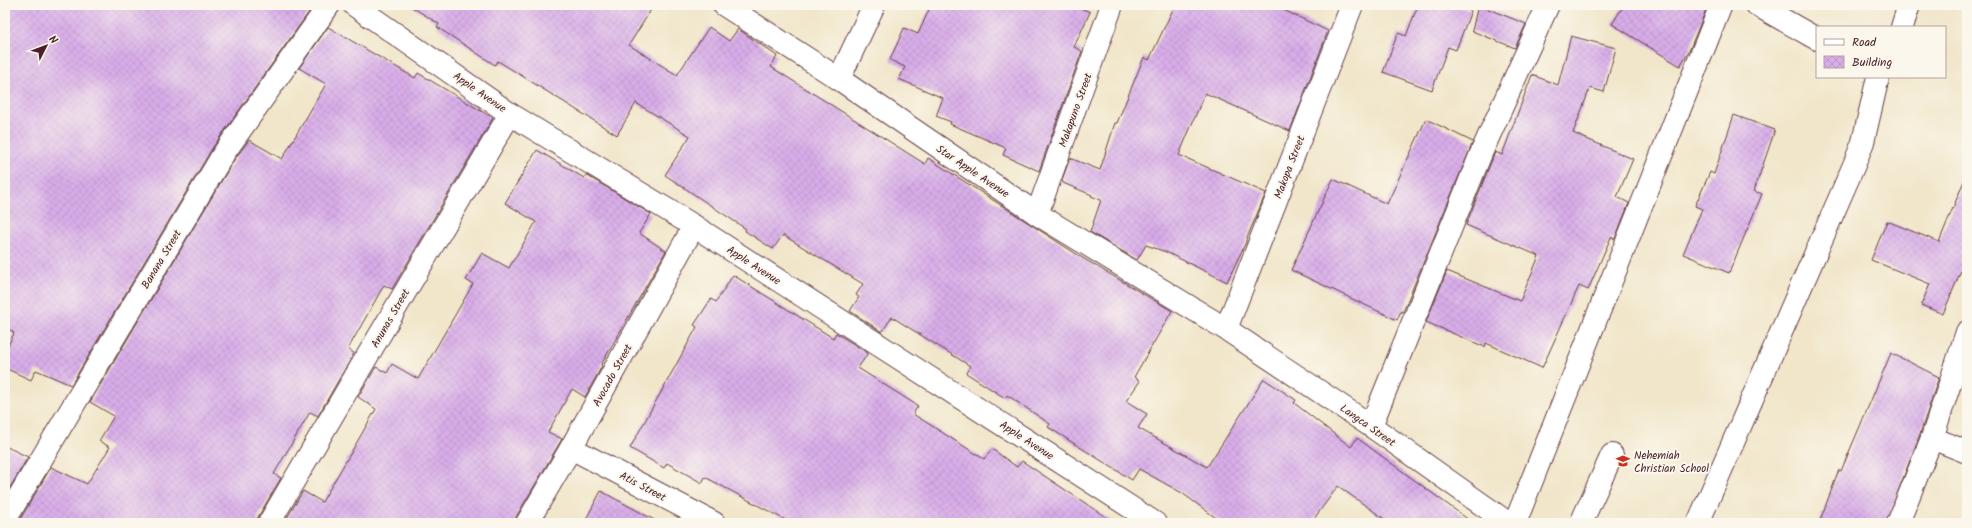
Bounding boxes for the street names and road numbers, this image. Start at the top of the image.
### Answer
street label: Apple Avenue [449,68,510,118]
street label: Makapuno Street [1054,70,1098,150]
street label: Makopa Street [1270,132,1311,202]
street label: Star Apple Avenue [932,141,1013,203]
street label: Banana Street [137,226,187,293]
street label: Apple Avenue [723,242,784,290]
street label: Anunas Street [367,285,415,352]
street label: Avocado Street [588,340,638,410]
street label: Langca Street [1336,400,1400,452]
street label: Apple Avenue [996,417,1057,465]
street label: Atis Street [616,467,670,507]

